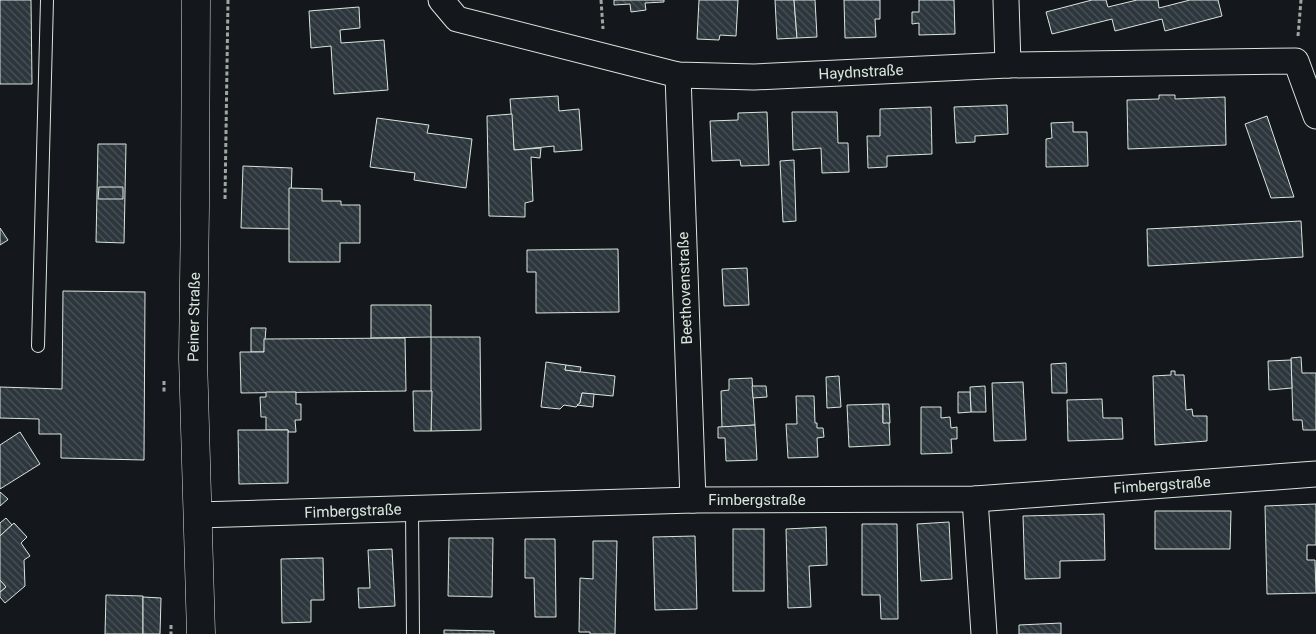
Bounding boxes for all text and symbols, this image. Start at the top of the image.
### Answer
street label: Haydnstraße [818,61,904,83]
street label: Beethovenstraße [674,231,696,345]
street label: Peiner Straße [184,272,204,362]
street label: Fimbergstraße [1113,473,1211,497]
street label: Fimbergstraße [708,491,806,509]
street label: Fimbergstraße [304,500,402,522]

